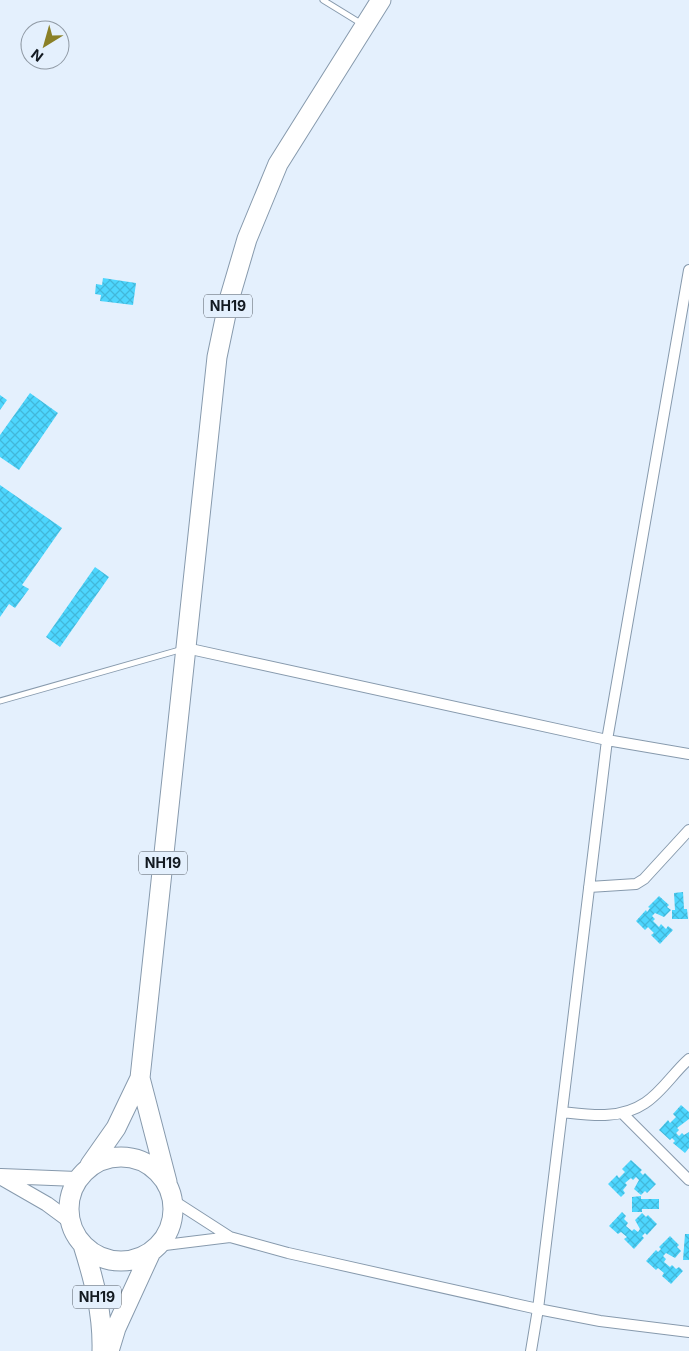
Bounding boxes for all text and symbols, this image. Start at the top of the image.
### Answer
north arrow [20,20,70,70]
text: N [27,46,46,66]
road number: NH19 [204,294,252,318]
road number: NH19 [139,851,187,874]
road number: NH19 [73,1285,121,1308]

